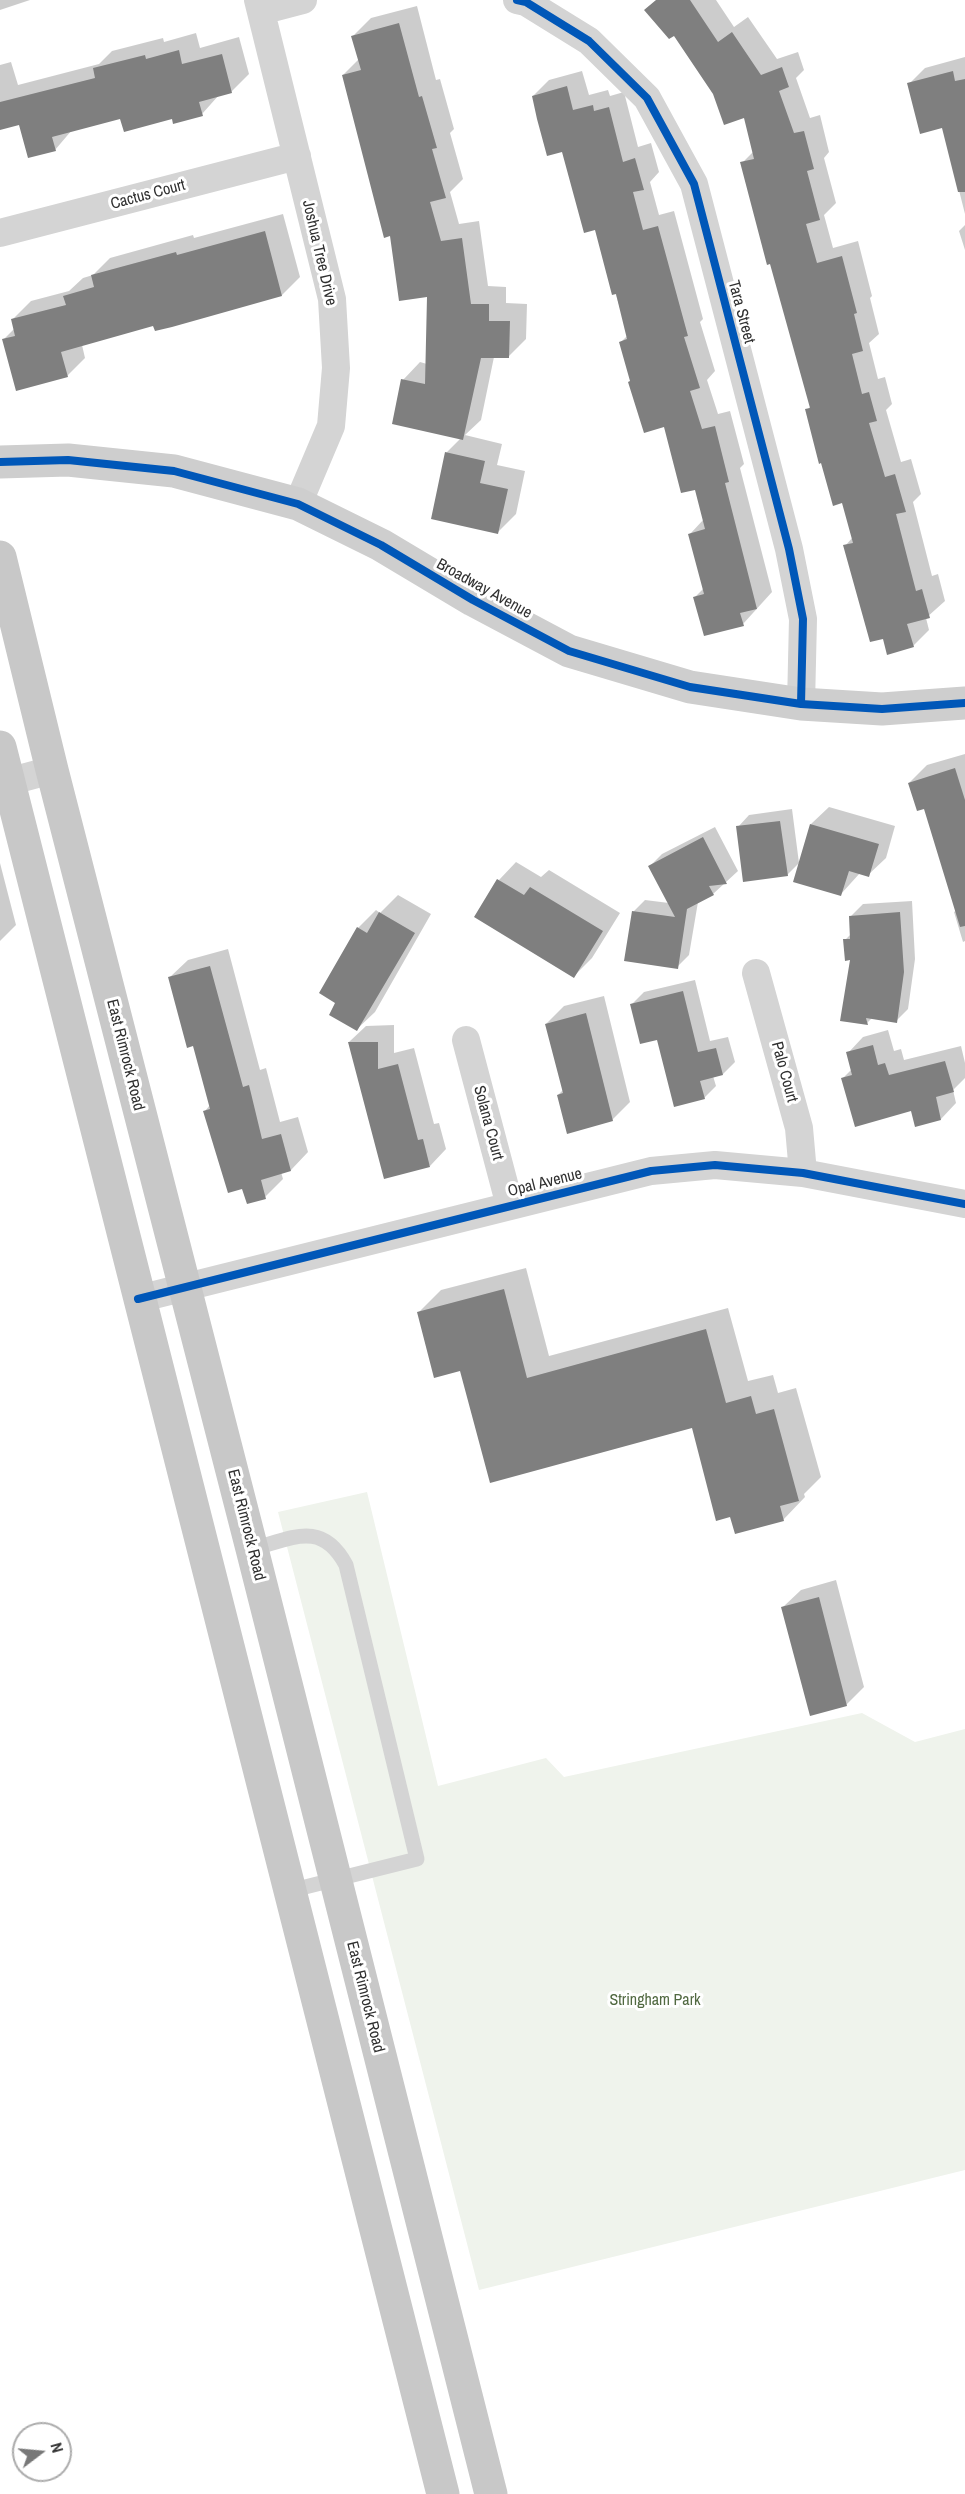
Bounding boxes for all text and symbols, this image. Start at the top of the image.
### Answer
street label: Cactus Court [109,176,187,214]
street label: Joshua Tree Drive [298,198,340,308]
street label: Tara Street [723,278,759,346]
street label: Broadway Avenue [433,555,535,623]
street label: East Rimrock Road [102,997,148,1113]
street label: Palo Court [767,1040,801,1104]
street label: Solana Court [469,1084,507,1162]
street label: Opal Avenue [506,1165,584,1201]
street label: East Rimrock Road [223,1467,269,1583]
street label: East Rimrock Road [342,1939,388,2055]
park label: Stringham Park [609,1991,701,2011]
north arrow [12,2422,72,2482]
text: N [45,2440,69,2455]

